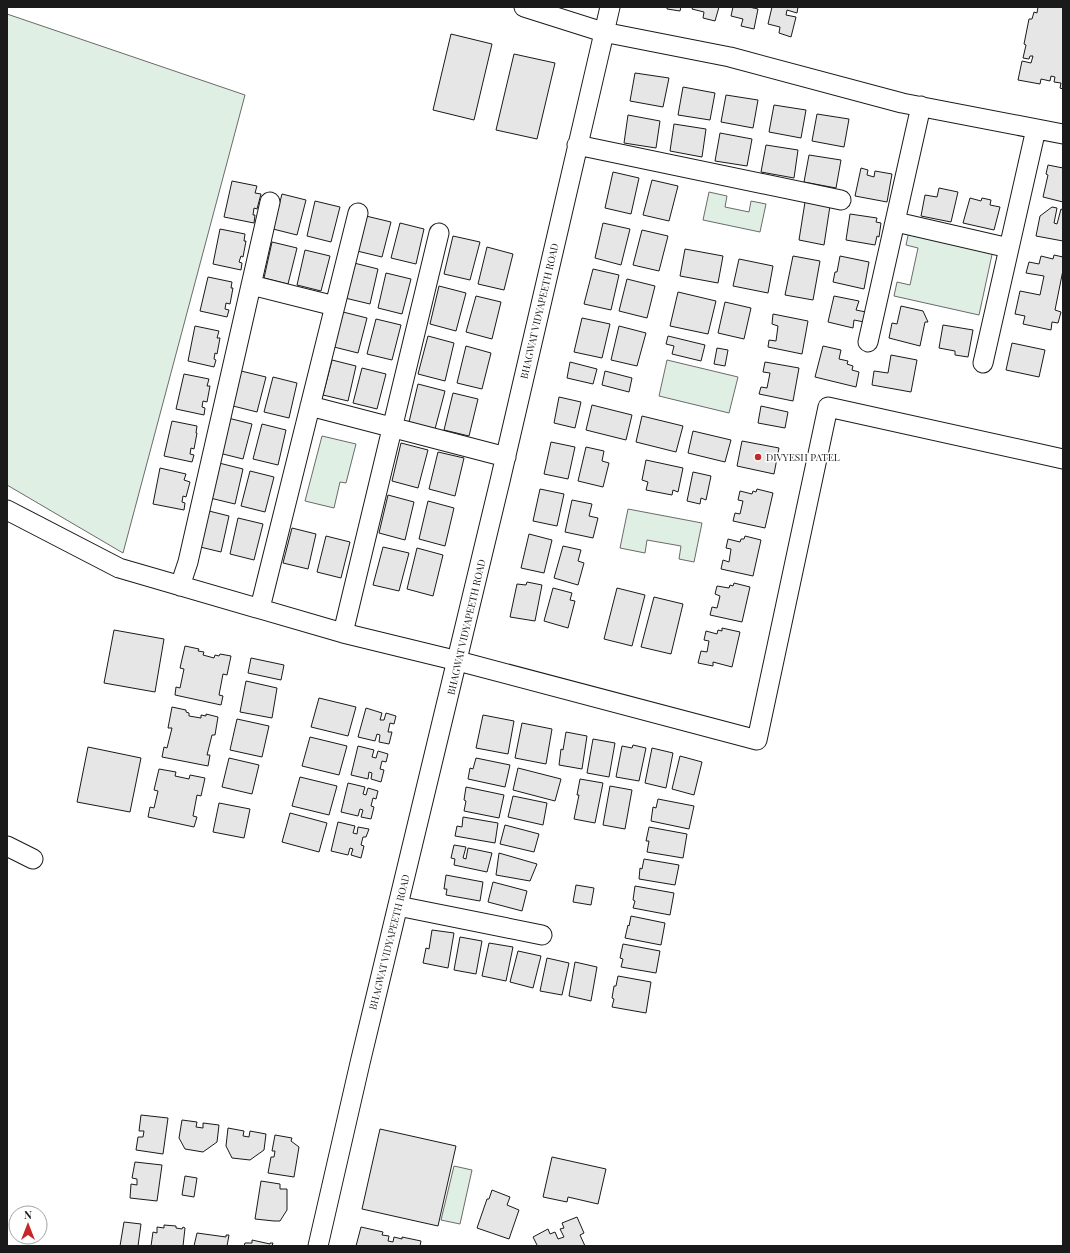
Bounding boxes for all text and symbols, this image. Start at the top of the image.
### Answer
street label: BHAGWAT VIDYAPEETH ROAD [517,242,561,380]
place label: DIVYESH PATEL [766,450,840,464]
marker: DIVYESH PATEL [753,452,763,462]
street label: BHAGWAT VIDYAPEETH ROAD [444,558,488,696]
street label: BHAGWAT VIDYAPEETH ROAD [365,873,413,1011]
north arrow [8,1205,48,1245]
text: N [24,1207,32,1222]

